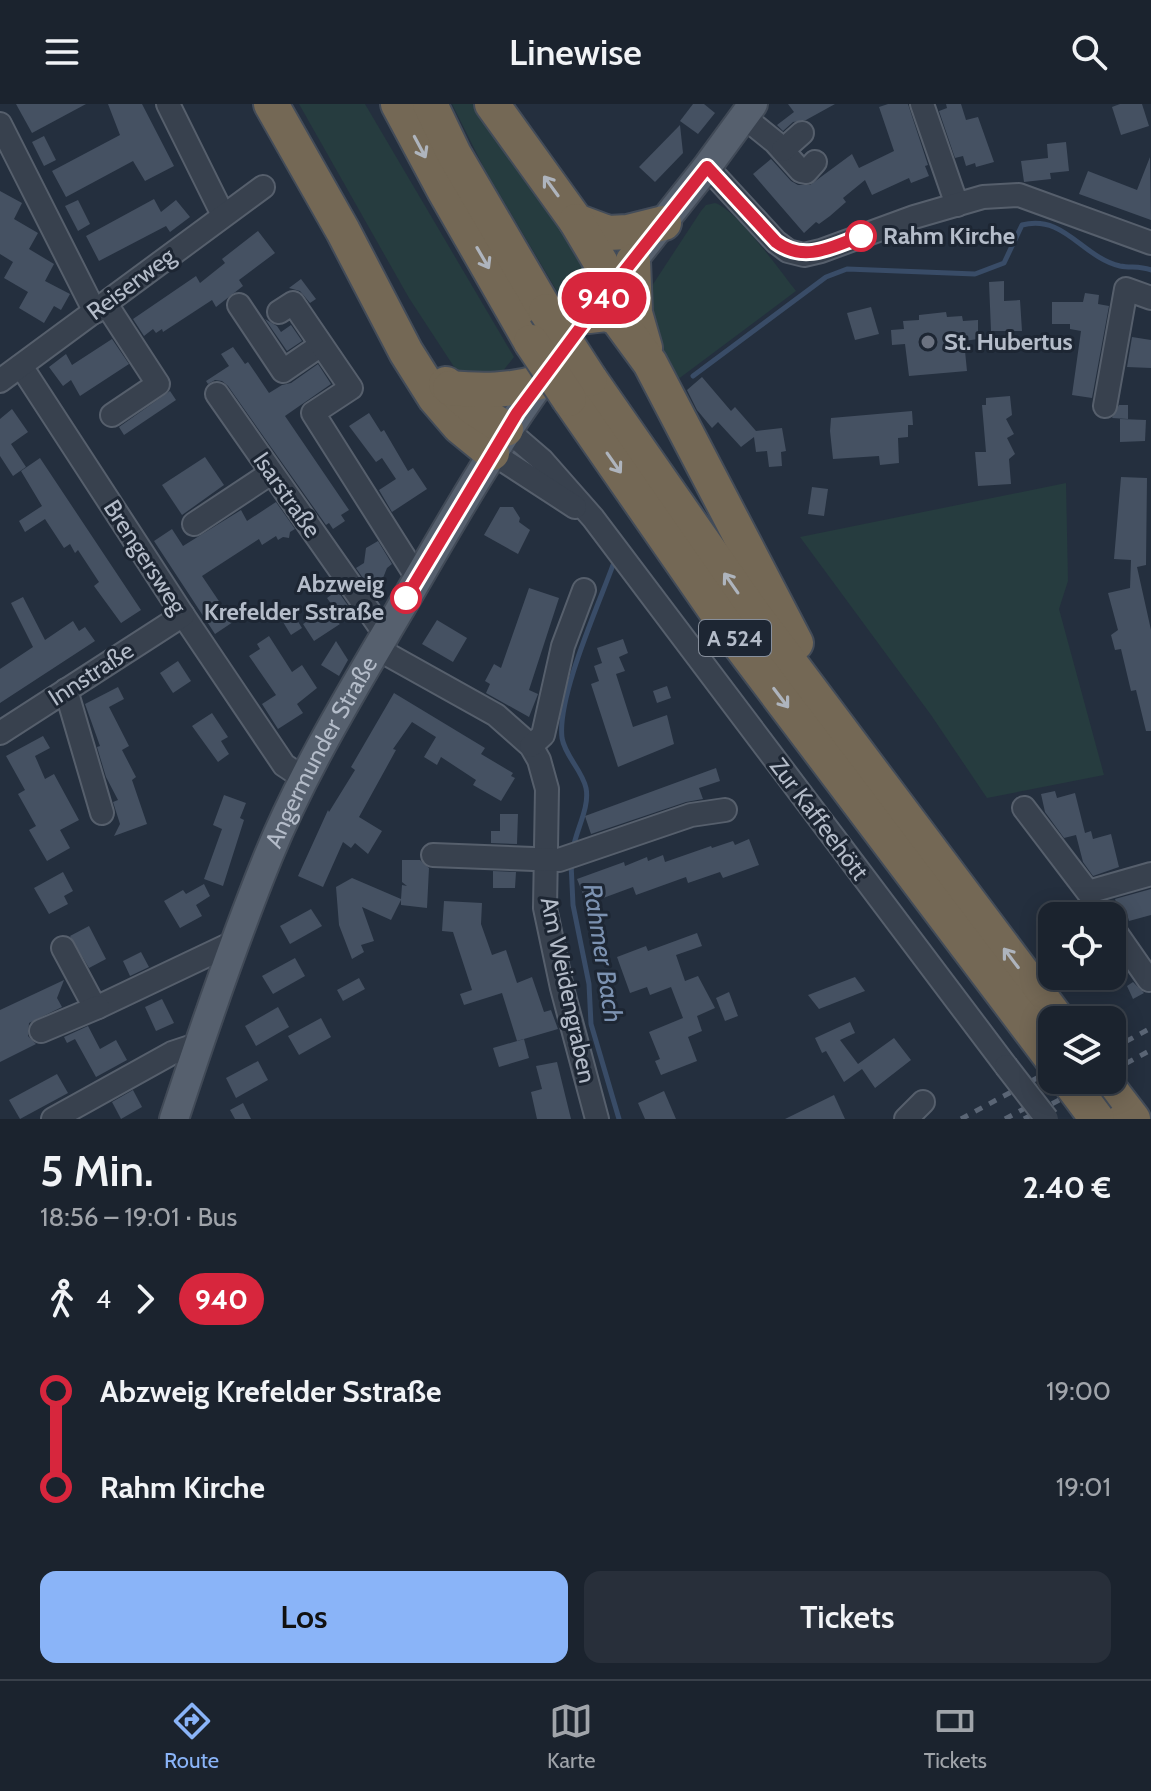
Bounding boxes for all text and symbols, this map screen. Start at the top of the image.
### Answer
icon: menu [40,30,84,74]
text: Linewise [509,30,642,74]
icon: search [1067,30,1111,74]
one-way arrow [413,135,429,159]
one-way arrow [543,175,559,197]
marker: Rahm Kirche [846,221,876,251]
place label: Rahm Kirche [883,221,1015,250]
street label: Reiserweg [81,240,181,326]
one-way arrow [475,246,491,269]
line badge: 940 [558,272,650,324]
text: 940 [578,281,630,315]
place label: St. Hubertus [944,327,1073,356]
marker: St. Hubertus [919,333,937,351]
street label: Isarstraße [247,446,327,543]
one-way arrow [606,452,622,474]
street label: Brengersweg [98,494,194,620]
place label: Abzweig Krefelder Sstraße [204,569,384,626]
one-way arrow [723,572,739,594]
marker: Abzweig Krefelder Sstraße [391,583,421,613]
road number: A 524 [699,620,771,656]
street label: Innstraße [43,635,139,712]
street label: Angermunder Straße [259,651,383,852]
one-way arrow [772,687,789,708]
street label: Zur Kaffeehött [764,752,875,885]
water label: Rahmer Bach [576,881,630,1025]
street label: Am Weidengraben [535,894,602,1086]
map controls [1038,902,1126,1094]
button: locate [1038,902,1126,990]
one-way arrow [1002,947,1019,969]
button: layers [1038,1006,1126,1094]
text: 5 Min. [40,1144,154,1197]
text: 2.40 € [1023,1169,1111,1206]
text: 18:56 – 19:01 · Bus [40,1201,237,1233]
icon: walk [40,1277,84,1321]
icon: forward [123,1277,167,1321]
text: 940 [195,1282,248,1316]
text: 4 [96,1283,111,1315]
text: Abzweig Krefelder Sstraße [100,1373,441,1410]
text: 19:00 [1046,1375,1111,1407]
text: Rahm Kirche [100,1469,265,1506]
text: 19:01 [1056,1471,1111,1503]
button: Los [40,1571,568,1663]
button: Tickets [584,1571,1111,1663]
tab: Route [164,1699,219,1774]
tab: Karte [547,1699,596,1774]
tab: Tickets [924,1699,987,1774]

